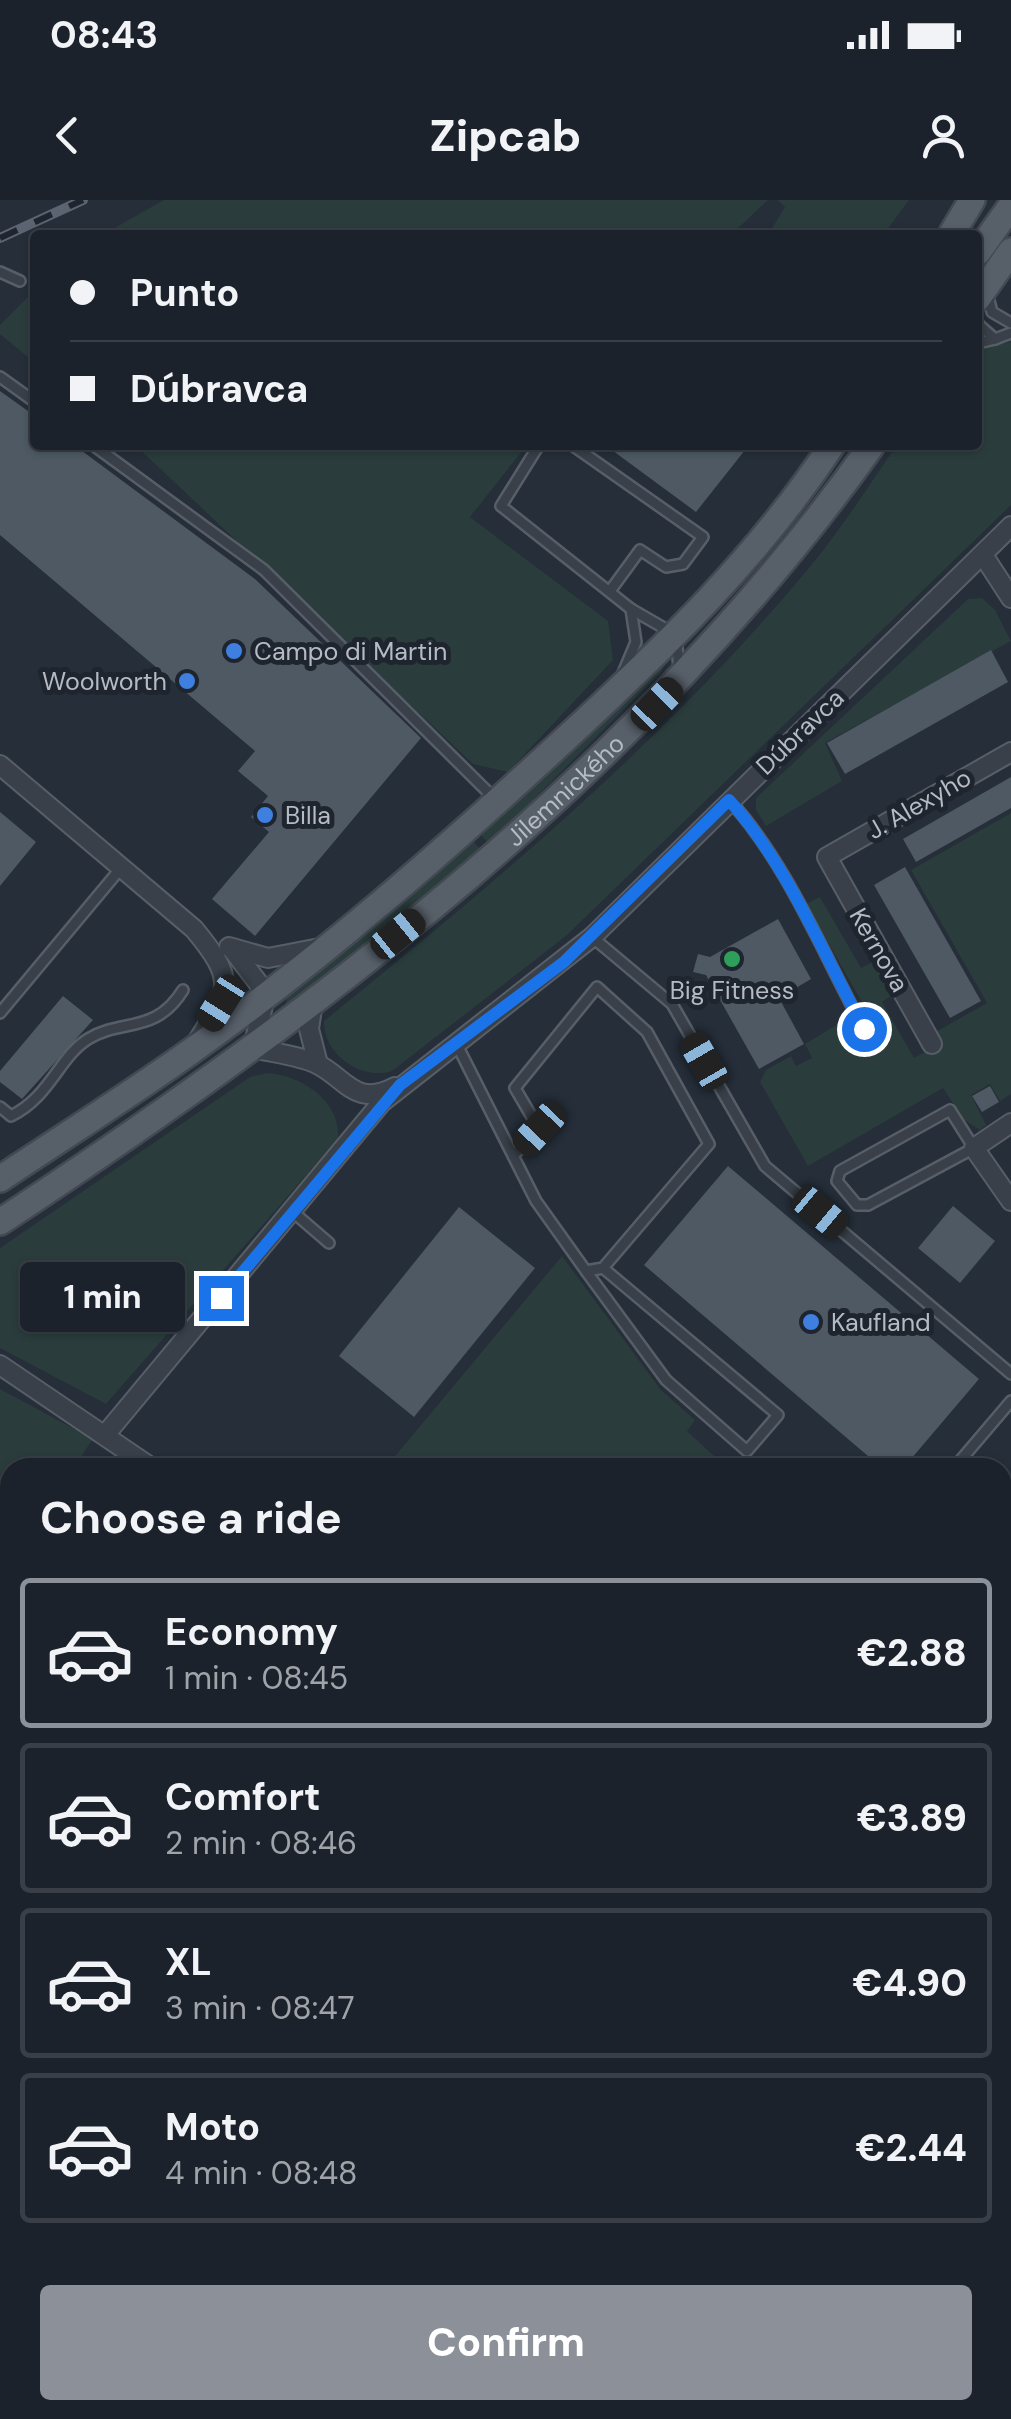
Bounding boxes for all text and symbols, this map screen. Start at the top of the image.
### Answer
text: 08:43 [50,10,158,60]
text: Zipcab [430,106,581,165]
icon: back [40,108,95,163]
icon: person [916,108,971,163]
text: Punto [130,268,239,318]
text: Dúbravca [130,364,308,414]
place label: Campo di Martin [254,635,447,668]
marker: Campo di Martin [223,640,245,662]
place label: Woolworth [42,665,167,698]
marker: Woolworth [176,670,198,692]
car [625,672,689,736]
street label: Dúbravca [749,682,851,782]
street label: Jilemnického [499,727,631,853]
street label: J. Alexyho [861,761,977,847]
place label: Billa [285,799,331,832]
marker: Billa [254,804,276,826]
street label: Kernova [842,902,916,998]
car [365,903,431,965]
marker: Big Fitness [721,948,743,970]
car [192,970,250,1036]
place label: Big Fitness [670,974,794,1007]
route start [842,1007,887,1052]
car [676,1028,732,1094]
car [508,1097,570,1161]
car [787,1181,853,1243]
callout: 1 min [21,1263,186,1333]
text: 1 min [63,1276,142,1318]
route end [199,1276,244,1321]
place label: Kaufland [831,1306,931,1339]
marker: Kaufland [800,1311,822,1333]
text: Choose a ride [40,1488,342,1547]
text: Economy [165,1607,338,1657]
icon: car [45,1608,135,1698]
text: €2.88 [857,1628,967,1678]
text: 1 min · 08:45 [165,1657,348,1699]
text: Comfort [165,1772,321,1822]
icon: car [45,1773,135,1863]
text: €3.89 [857,1793,967,1843]
text: 2 min · 08:46 [165,1822,357,1864]
text: XL [165,1937,212,1987]
icon: car [45,1938,135,2028]
text: €4.90 [852,1958,967,2008]
text: 3 min · 08:47 [165,1987,355,2029]
text: Moto [165,2102,260,2152]
icon: car [45,2103,135,2193]
text: €2.44 [855,2123,967,2173]
text: 4 min · 08:48 [165,2152,358,2194]
button: Confirm [40,2285,972,2400]

